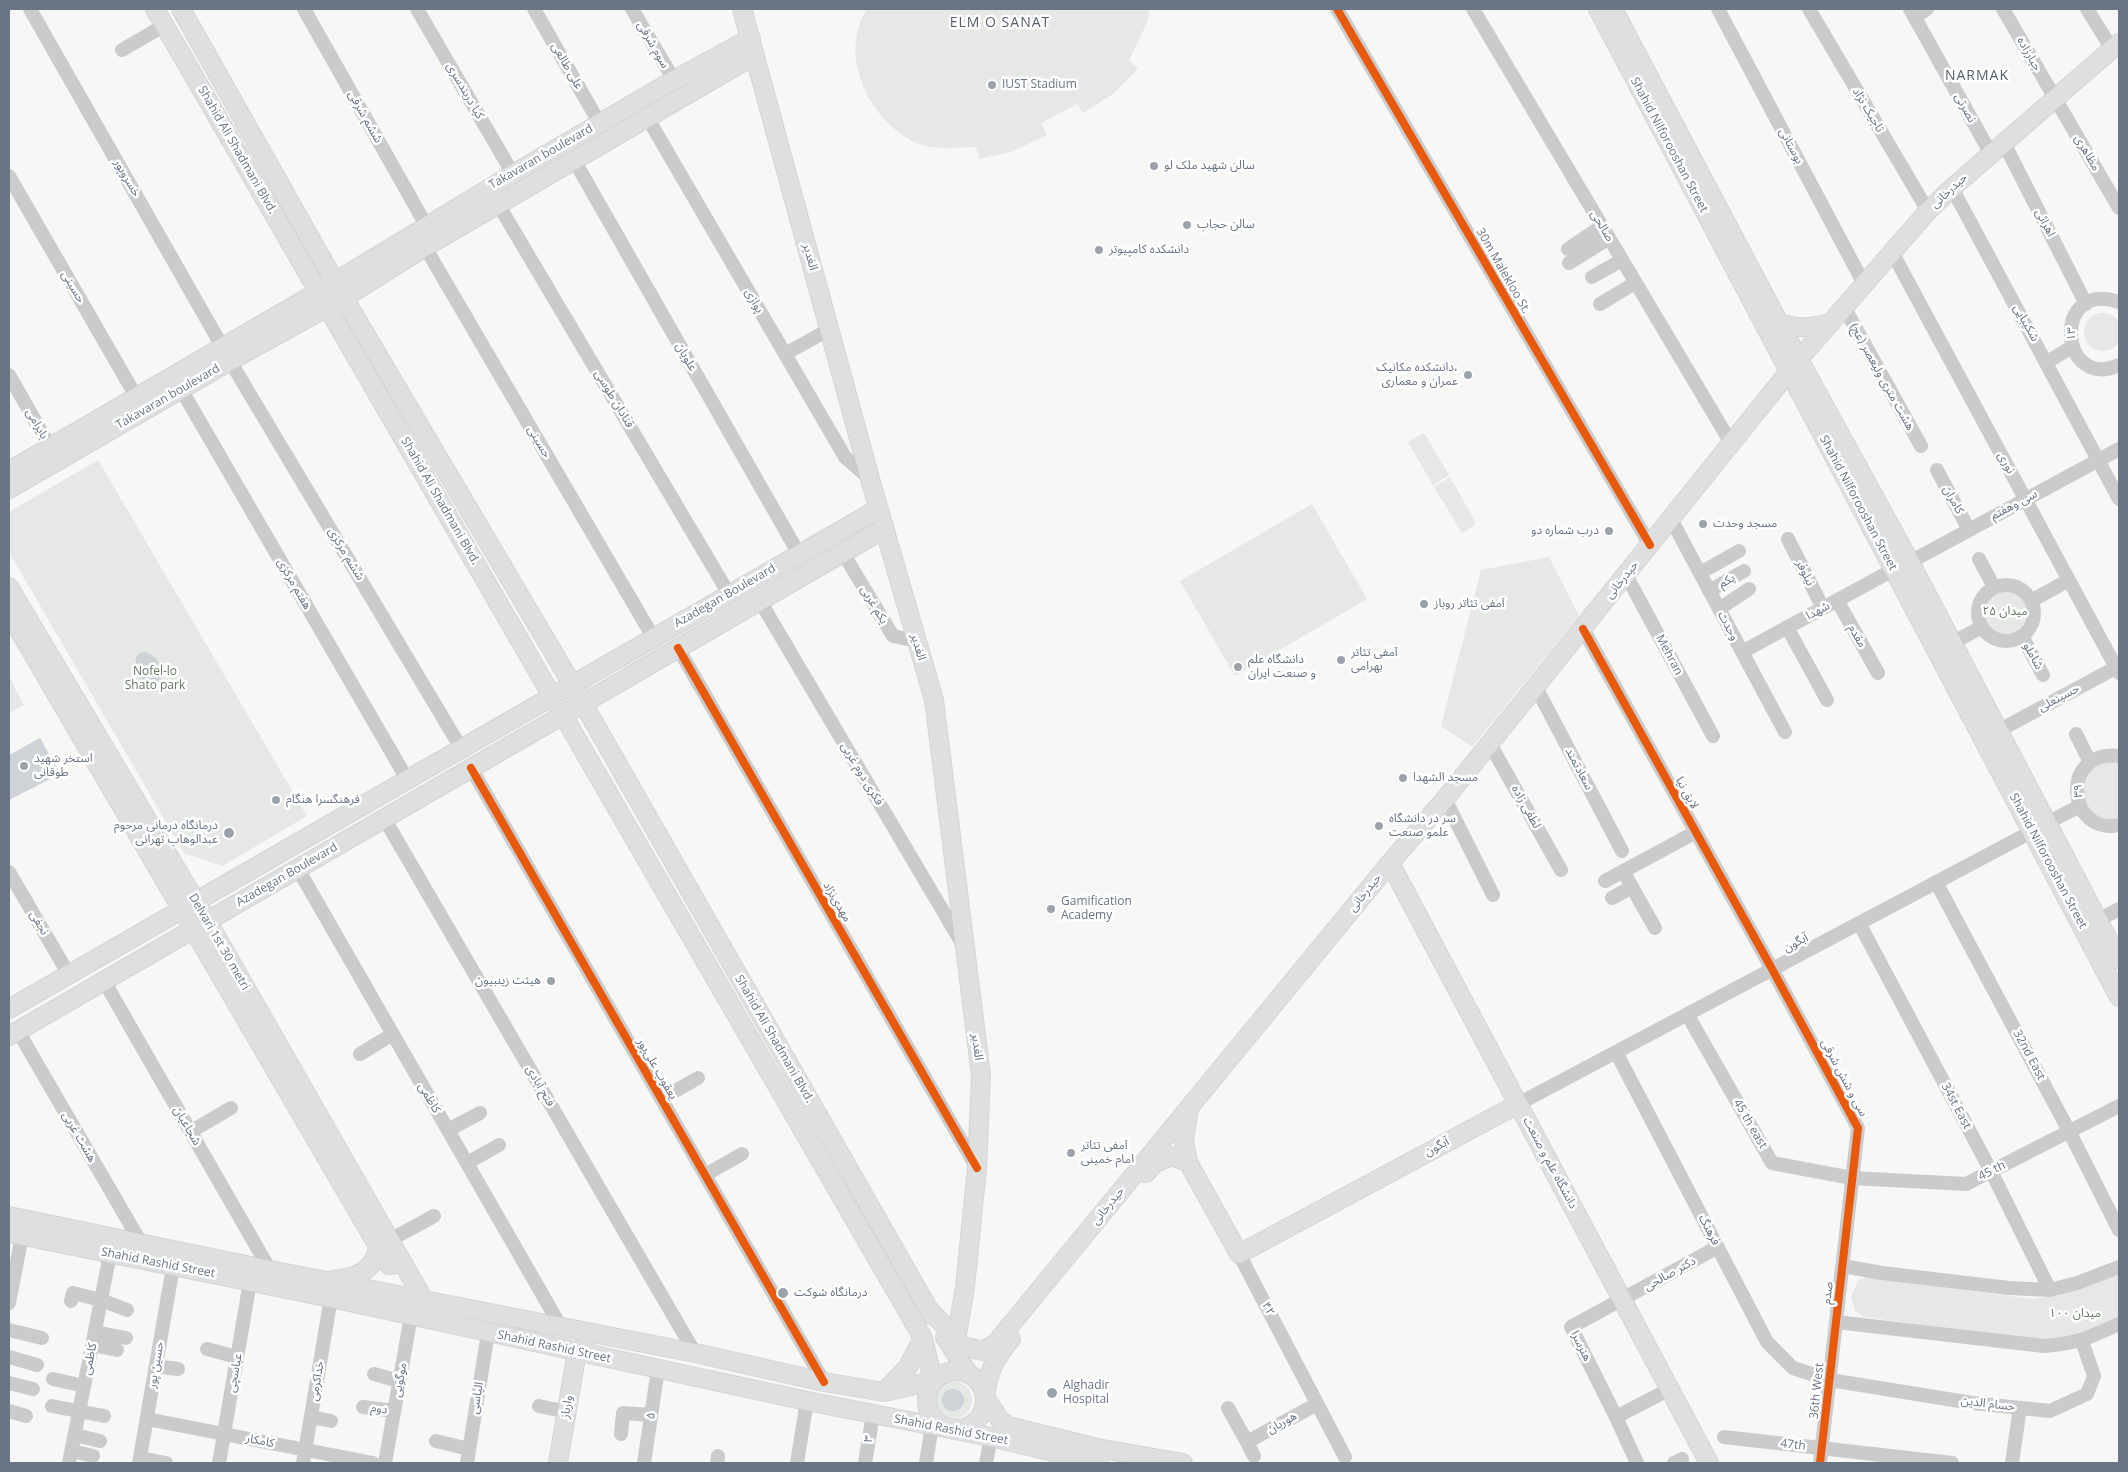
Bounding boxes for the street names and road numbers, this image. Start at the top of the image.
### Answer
street label: سوم شرقی [634,19,672,71]
street label: جبارزاده [2014,35,2044,73]
street label: علی طالعی [548,40,586,92]
street label: کیا دربندسری [443,60,487,122]
street label: Shahid Nilforooshan Street [1627,75,1711,215]
street label: Shahid Ali Shadmani Blvd. [195,84,279,216]
street label: تاجیک نژاد [1849,85,1887,135]
street label: ششم شرقی [345,88,385,146]
street label: نصرتی [1951,91,1979,125]
street label: Takavaran boulevard [486,121,596,193]
street label: بوستانی [1776,126,1806,166]
street label: مظاهری [2071,132,2103,174]
street label: خسروپور [111,157,143,199]
street label: حیدرخانی [1928,171,1970,211]
street label: اهرائی [2032,207,2058,239]
street label: صالحی [1587,208,1617,244]
street label: 30m Malekloo St. [1473,226,1533,316]
street label: الغدیر [800,242,820,272]
street label: حسینی [58,268,88,306]
street label: پوازی [741,286,767,316]
street label: شکیبایی [2010,302,2042,344]
street label: هشت متری ولیعصر (عج) [1847,321,1917,433]
street label: ۱۳ [2065,327,2079,341]
street label: علویان [672,340,700,374]
street label: Takavaran boulevard [113,361,223,433]
street label: قنادان طوسی [591,367,637,431]
street label: بایرامی [23,406,51,442]
street label: حسینی [524,423,554,461]
street label: Shahid Nilforooshan Street [1816,433,1900,573]
street label: Shahid Ali Shadmani Blvd. [398,435,482,567]
street label: نوری [1994,450,2018,476]
street label: کامران [1939,483,1967,517]
street label: سی وهفتم [1988,487,2040,523]
street label: ششم مرکزی [325,525,367,583]
street label: هفتم مرکزی [274,556,314,612]
street label: حیدرخانی [1602,558,1642,602]
street label: نیلوفر [1792,558,1818,588]
street label: Azadegan Boulevard [672,561,778,631]
street label: یکم [1716,571,1738,591]
street label: یکم غربی [857,583,891,627]
street label: شهدا [1804,599,1832,623]
street label: وحدت [1714,609,1742,643]
street label: مقدم [1845,622,1869,650]
street label: الغدیر [907,632,929,662]
street label: Mehran [1652,632,1686,678]
street label: شاملو [2020,640,2046,672]
street label: حسینعلی [2036,681,2082,715]
street label: فکری دوم غربی [838,740,886,808]
street label: سعادتمند [1562,745,1596,793]
street label: لایق نیا [1672,774,1702,812]
street label: لطفی زاده [1508,783,1544,831]
street label: ۳۹ [2072,784,2086,798]
street label: Shahid Nilforooshan Street [2006,791,2090,931]
street label: Azadegan Boulevard [234,840,340,910]
street label: حیدرخانی [1345,871,1385,915]
street label: مهدی‌نژاد [820,879,854,925]
street label: Delvari 1st 30 metri [185,891,253,993]
street label: نجفی [26,908,52,938]
street label: آبگون [1781,931,1811,955]
street label: Shahid Ali Shadmani Blvd. [732,973,816,1105]
street label: 32nd East [2010,1027,2048,1083]
street label: الغدیر [968,1033,986,1061]
street label: یعقوب علی‌پور [634,1036,680,1102]
street label: سی و شش شرقی [1818,1037,1870,1119]
street label: فتح آبادی [522,1063,558,1109]
street label: کاظمی [415,1080,443,1116]
street label: 34st East [1938,1080,1974,1132]
street label: 45 th east [1730,1097,1770,1151]
street label: شجاعیان [170,1104,204,1148]
street label: هشت غربی [59,1109,99,1165]
street label: دانشگاه علم و صنعت [1520,1115,1580,1211]
street label: آبگون [1422,1135,1452,1159]
street label: 45 th [1976,1158,2008,1184]
street label: حیدرخانی [1088,1184,1128,1228]
street label: فرهنگ [1695,1212,1723,1248]
street label: Shahid Rashid Street [100,1245,216,1281]
street label: دکتر صالحی [1642,1254,1698,1294]
street label: صدم [1820,1281,1836,1305]
street label: ۴۲ [1258,1300,1278,1318]
street label: Shahid Rashid Street [496,1328,612,1366]
street label: هنرسرا [1567,1328,1595,1364]
street label: حسین پور [145,1340,167,1390]
street label: کاظمی [80,1342,100,1376]
street label: عباسچی [224,1352,246,1394]
street label: خداکرمی [307,1360,327,1402]
street label: موگویی [390,1362,410,1398]
street label: 36th West [1807,1362,1827,1420]
street label: الیاسی [467,1381,487,1415]
street label: وارباز [558,1394,576,1420]
street label: حسام الدین [1960,1394,2016,1414]
street label: دوم [370,1401,388,1417]
street label: هوریان [1265,1409,1299,1437]
street label: ۵ [643,1412,659,1420]
street label: Shahid Rashid Street [893,1412,1009,1448]
street label: کامکار [245,1431,275,1451]
street label: ۳ [861,1434,877,1444]
street label: 47th [1780,1437,1806,1453]

